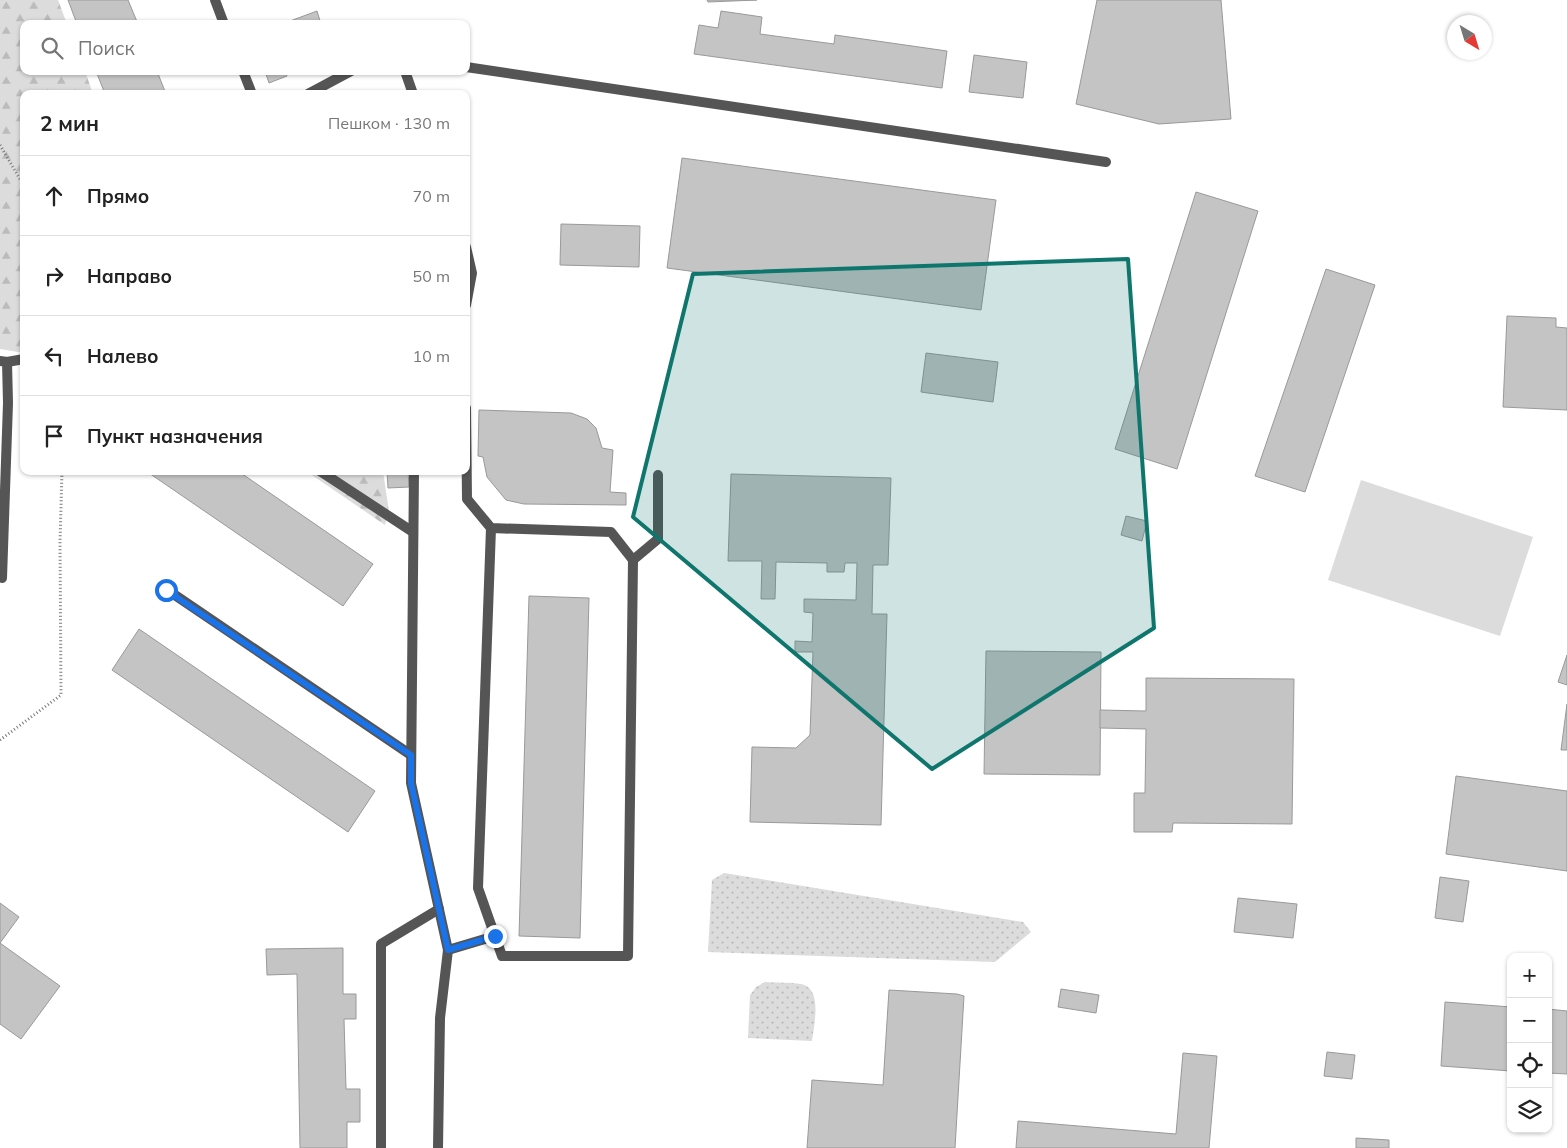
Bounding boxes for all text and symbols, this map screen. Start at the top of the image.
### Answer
north arrow [1447,15,1492,60]
search box [20,20,470,75]
icon: search [38,34,66,62]
text: Поиск [78,36,135,60]
text: 2 мин [40,110,99,136]
text: Пешком · 130 m [328,113,450,133]
icon: ahead [40,182,68,210]
text: Прямо [87,184,149,208]
text: 70 m [413,186,450,206]
icon: right [40,262,68,290]
text: Направо [87,264,172,288]
text: 50 m [413,266,450,286]
icon: left [40,342,68,370]
text: Налево [87,344,159,368]
text: 10 m [413,346,450,366]
icon: arrive [40,422,68,450]
text: Пункт назначения [87,424,263,448]
route start [155,579,178,602]
route end [484,925,507,948]
map controls [1507,953,1552,1133]
button: + [1507,953,1552,998]
button: − [1507,998,1552,1043]
button: locate [1507,1043,1552,1088]
button: layers [1507,1088,1552,1133]

